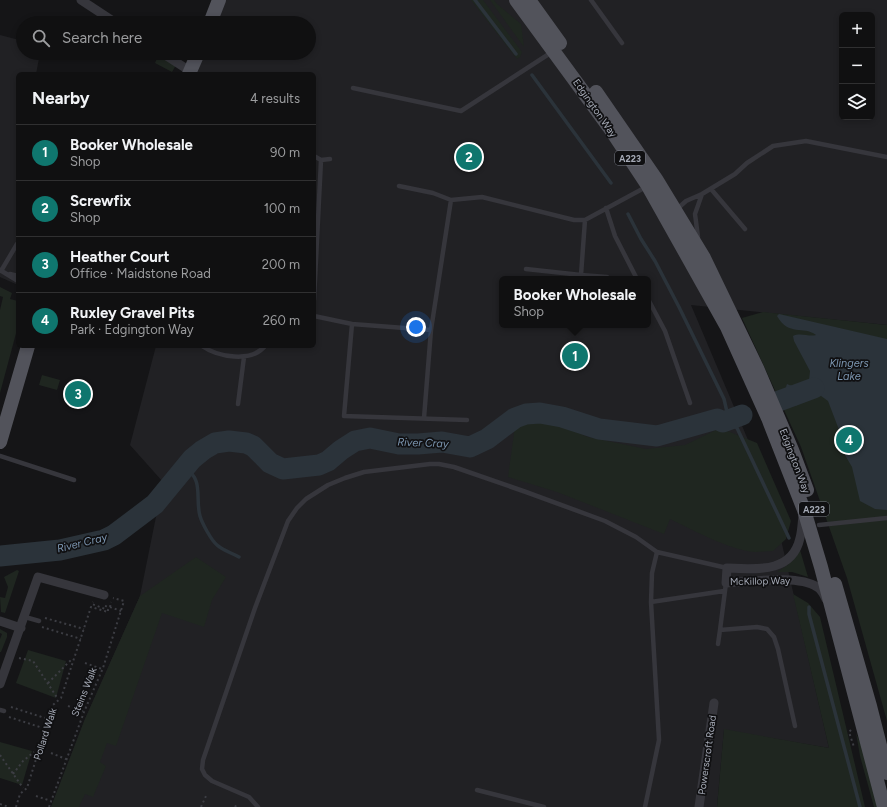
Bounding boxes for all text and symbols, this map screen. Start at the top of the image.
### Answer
map controls [839,12,875,120]
button: + [839,12,875,48]
search box [16,16,316,60]
icon: search [30,27,52,49]
text: Search here [62,29,142,47]
button: − [839,48,875,84]
street label: Edgington Way [570,76,620,140]
button: layers [839,84,875,120]
text: Nearby [32,88,90,108]
text: 4 results [250,91,300,106]
text: Booker Wholesale [70,136,193,154]
pin: 2 [456,142,482,172]
text: 1 [42,145,48,160]
text: 90 m [270,145,300,160]
road number: A223 [615,151,645,165]
text: Shop [70,154,100,169]
text: Screwfix [70,192,131,210]
text: 2 [41,201,49,216]
text: 100 m [264,201,300,216]
text: Shop [70,210,100,225]
text: Heather Court [70,248,170,266]
text: 3 [41,257,49,272]
text: 200 m [262,257,300,272]
text: Office · Maidstone Road [70,266,211,281]
popup [499,276,651,328]
text: Booker Wholesale [514,286,636,304]
text: Ruxley Gravel Pits [70,304,194,322]
text: Shop [514,304,544,319]
text: 4 [41,313,49,328]
text: 260 m [263,313,300,328]
your location [406,317,426,337]
text: Park · Edgington Way [70,322,194,337]
pin: 1 [562,341,588,371]
water label: Klingers Lake [829,357,869,383]
pin: 3 [65,379,91,409]
pin: 4 [836,425,862,455]
street label: Edgington Way [777,427,814,496]
water label: River Cray [397,436,450,450]
road number: A223 [799,502,829,516]
water label: River Cray [55,530,110,556]
street label: McKillop Way [730,574,791,588]
street label: Steins Walk [68,665,100,718]
street label: Pollard Walk [30,706,60,762]
street label: Powerscroft Road [695,714,719,796]

